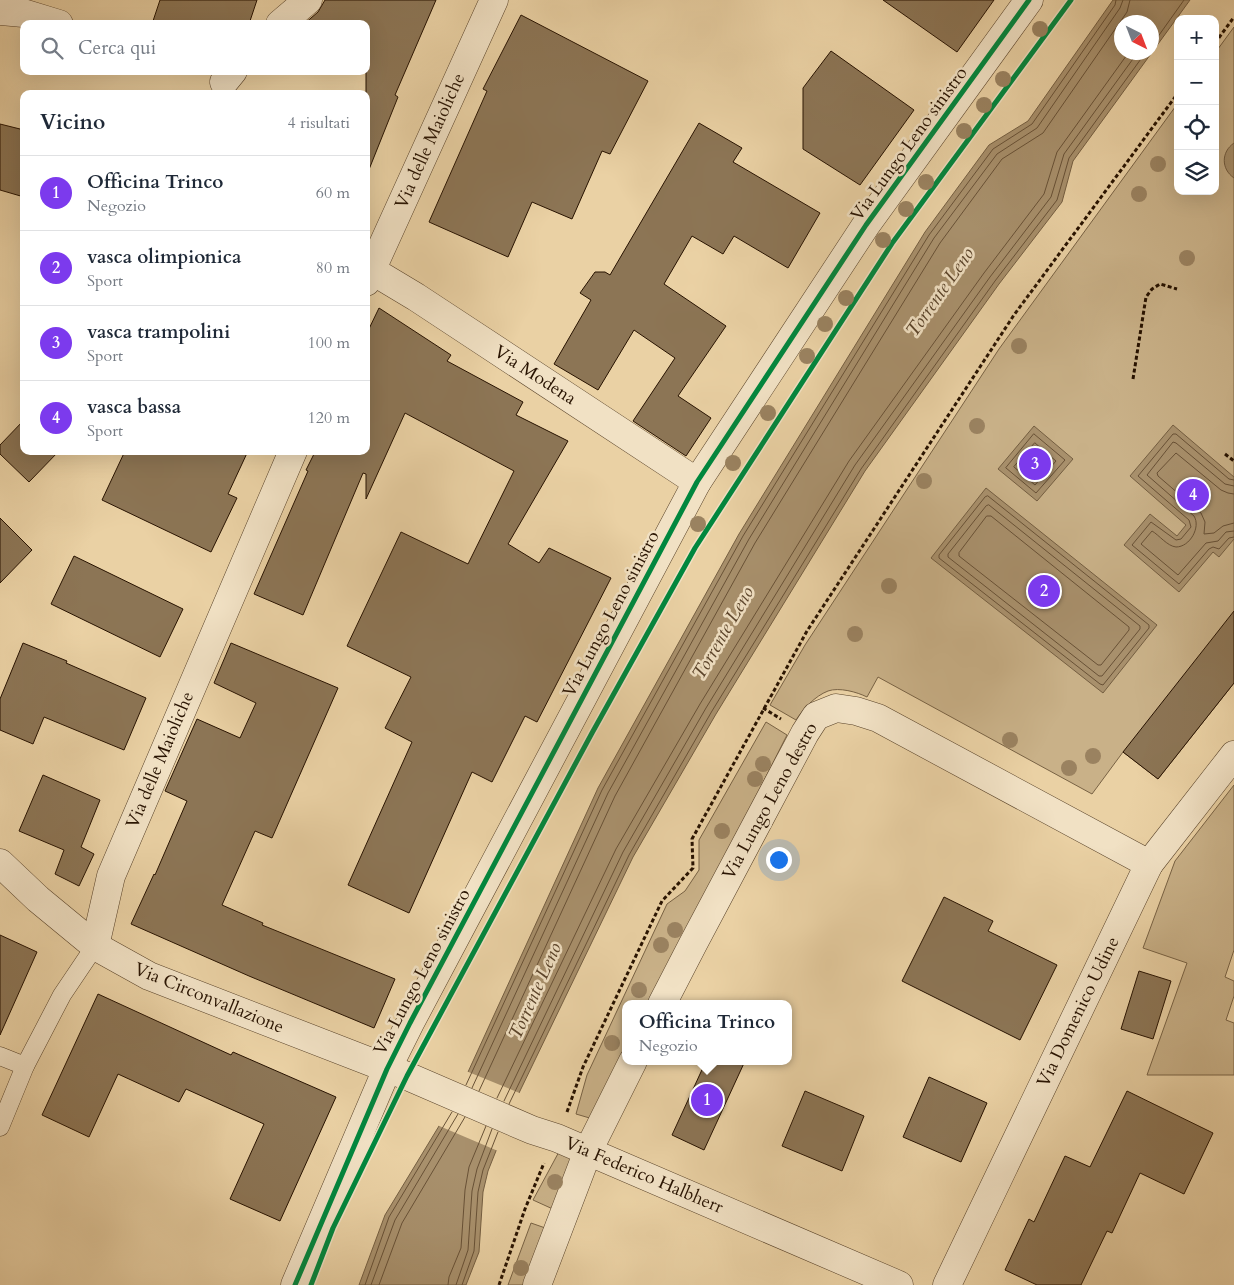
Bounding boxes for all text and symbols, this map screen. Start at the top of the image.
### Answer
north arrow [1114,15,1159,60]
map controls [1174,15,1219,195]
button: + [1174,15,1219,60]
search box [20,20,370,75]
icon: search [38,34,66,62]
text: Cerca qui [78,35,156,61]
button: − [1174,60,1219,105]
street label: Via Lungo Leno sinistro [845,62,974,226]
street label: Via delle Maioliche [389,69,471,213]
button: locate [1174,105,1219,150]
text: Vicino [40,108,105,137]
text: 4 risultati [287,112,350,134]
button: layers [1174,150,1219,195]
text: Officina Trinco [87,169,223,195]
text: 1 [52,182,60,204]
text: 60 m [316,182,350,204]
text: Negozio [87,195,146,217]
water label: Torrente Leno [900,242,980,342]
text: vasca olimpionica [87,244,241,270]
text: 2 [52,257,60,279]
text: 80 m [316,257,350,279]
text: Sport [87,270,123,292]
text: vasca trampolini [87,319,230,345]
text: 3 [52,332,60,354]
text: 100 m [308,332,350,354]
street label: Via Modena [489,339,581,411]
text: Sport [87,345,123,367]
text: vasca bassa [87,394,181,420]
text: 4 [52,407,60,429]
text: 120 m [308,407,350,429]
text: Sport [87,420,123,442]
pin: 3 [1019,445,1051,483]
pin: 4 [1177,476,1209,514]
street label: Via Lungo Leno sinistro [557,526,666,701]
pin: 2 [1028,572,1060,610]
water label: Torrente Leno [686,581,760,684]
street label: Via delle Maioliche [120,688,200,832]
street label: Via Lungo Leno destro [716,718,824,884]
your location [766,847,792,873]
street label: Via Lungo Leno sinistro [368,884,477,1059]
street label: Via Domenico Udine [1031,933,1125,1091]
water label: Torrente Leno [502,938,568,1044]
street label: Via Circonvallazione [130,957,288,1039]
popup [622,1000,792,1065]
text: Officina Trinco [639,1009,775,1035]
text: Negozio [639,1035,698,1057]
pin: 1 [691,1081,723,1119]
street label: Via Federico Halbherr [561,1130,727,1220]

